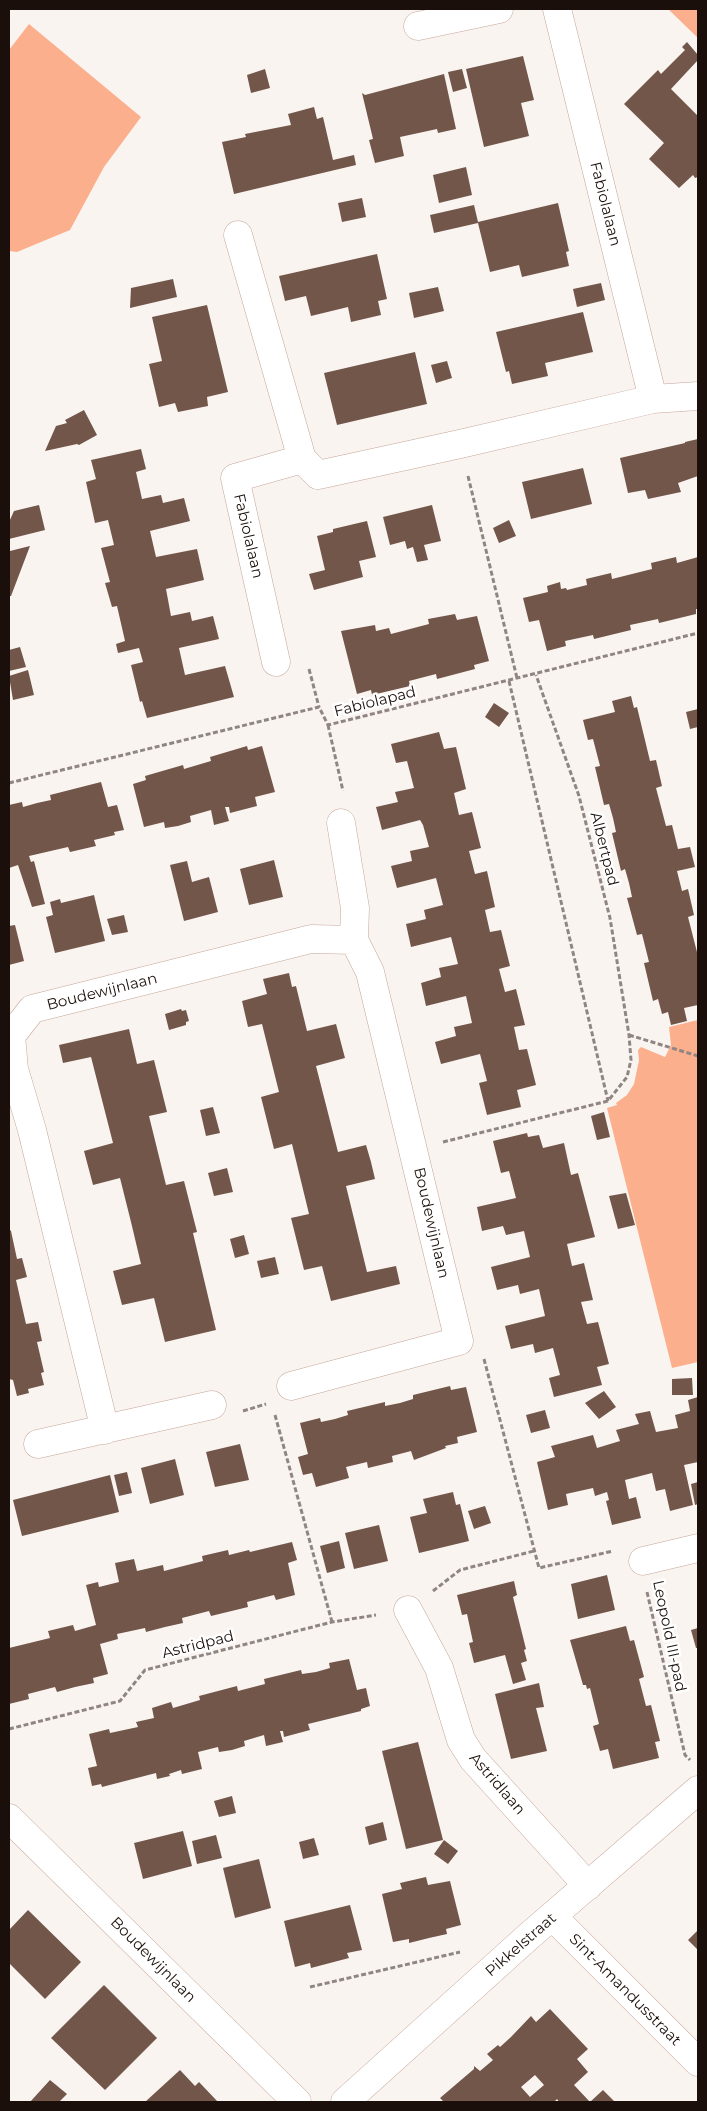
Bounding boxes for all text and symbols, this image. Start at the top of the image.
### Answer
street label: Fabiolalaan [586,160,624,248]
street label: Fabiolalaan [230,492,266,580]
street label: Fabiolapad [332,683,418,721]
street label: Albertpad [586,810,622,888]
street label: Boudewijnlaan [45,970,159,1014]
street label: Boudewijnlaan [409,1166,453,1280]
street label: Leopold III-pad [648,1579,690,1693]
street label: Astridpad [160,1627,236,1663]
street label: Astridlaan [465,1749,529,1819]
street label: Pikkelstraat [482,1909,560,1981]
street label: Boudewijnlaan [107,1914,199,2006]
street label: Sint-Amandusstraat [565,1930,685,2050]

